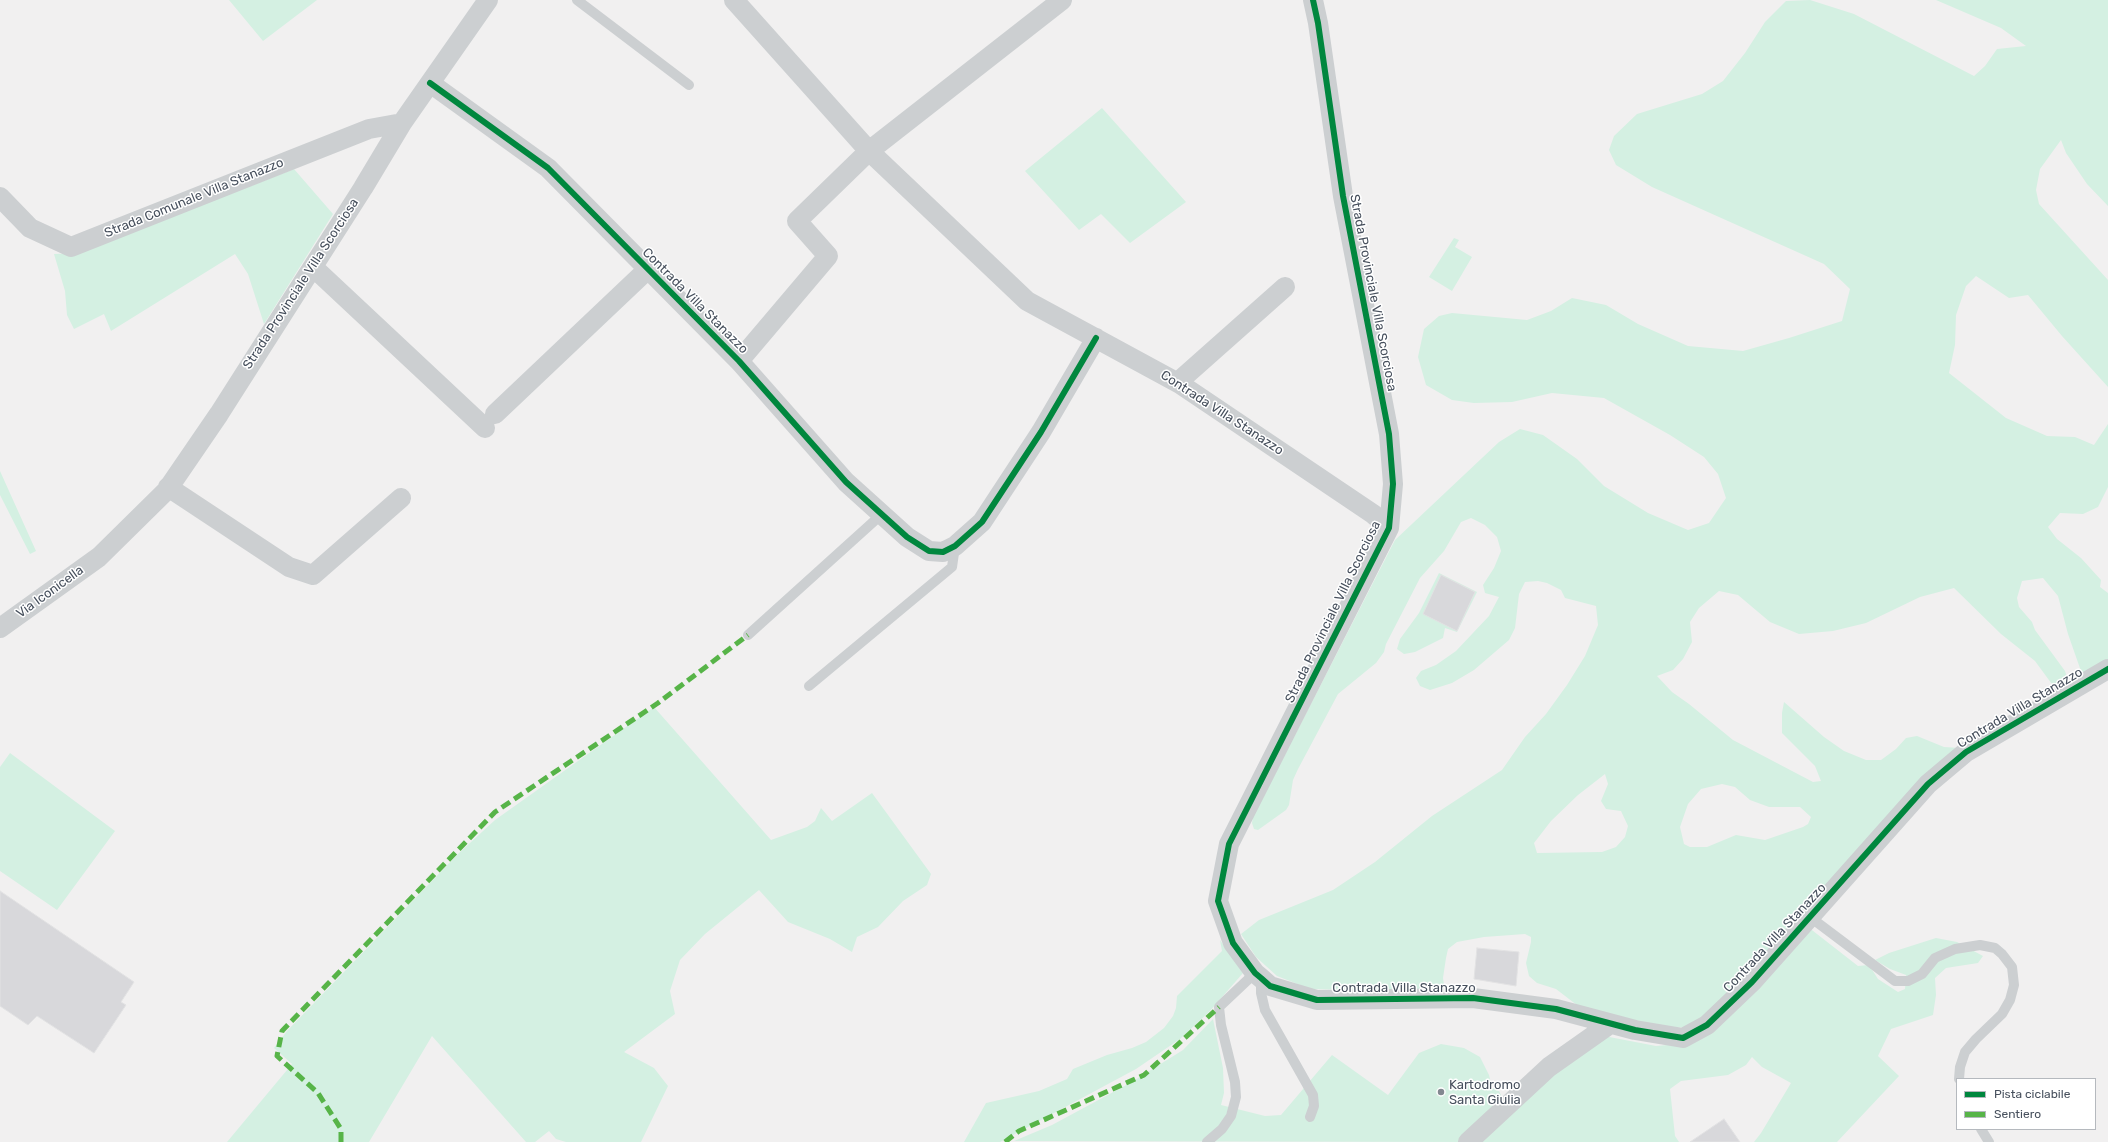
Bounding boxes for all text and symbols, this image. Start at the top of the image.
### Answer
street label: Strada Comunale Villa Stanazzo [102,155,286,241]
street label: Strada Provinciale Villa Scorciosa [1346,193,1400,393]
street label: Strada Provinciale Villa Scorciosa [240,196,362,372]
street label: Contrada Villa Stanazzo [639,245,751,357]
street label: Contrada Villa Stanazzo [1158,367,1286,459]
street label: Strada Provinciale Villa Scorciosa [1282,519,1384,705]
street label: Via Iconicella [13,562,87,622]
street label: Contrada Villa Stanazzo [1955,664,2085,752]
street label: Contrada Villa Stanazzo [1720,880,1830,996]
street label: Contrada Villa Stanazzo [1332,980,1476,996]
place label: Kartodromo Santa Giulia [1449,1077,1521,1108]
legend [1956,1078,2096,1130]
marker: Kartodromo Santa Giulia [1436,1087,1446,1097]
text: Pista ciclabile [1994,1087,2070,1101]
text: Sentiero [1994,1107,2041,1121]

